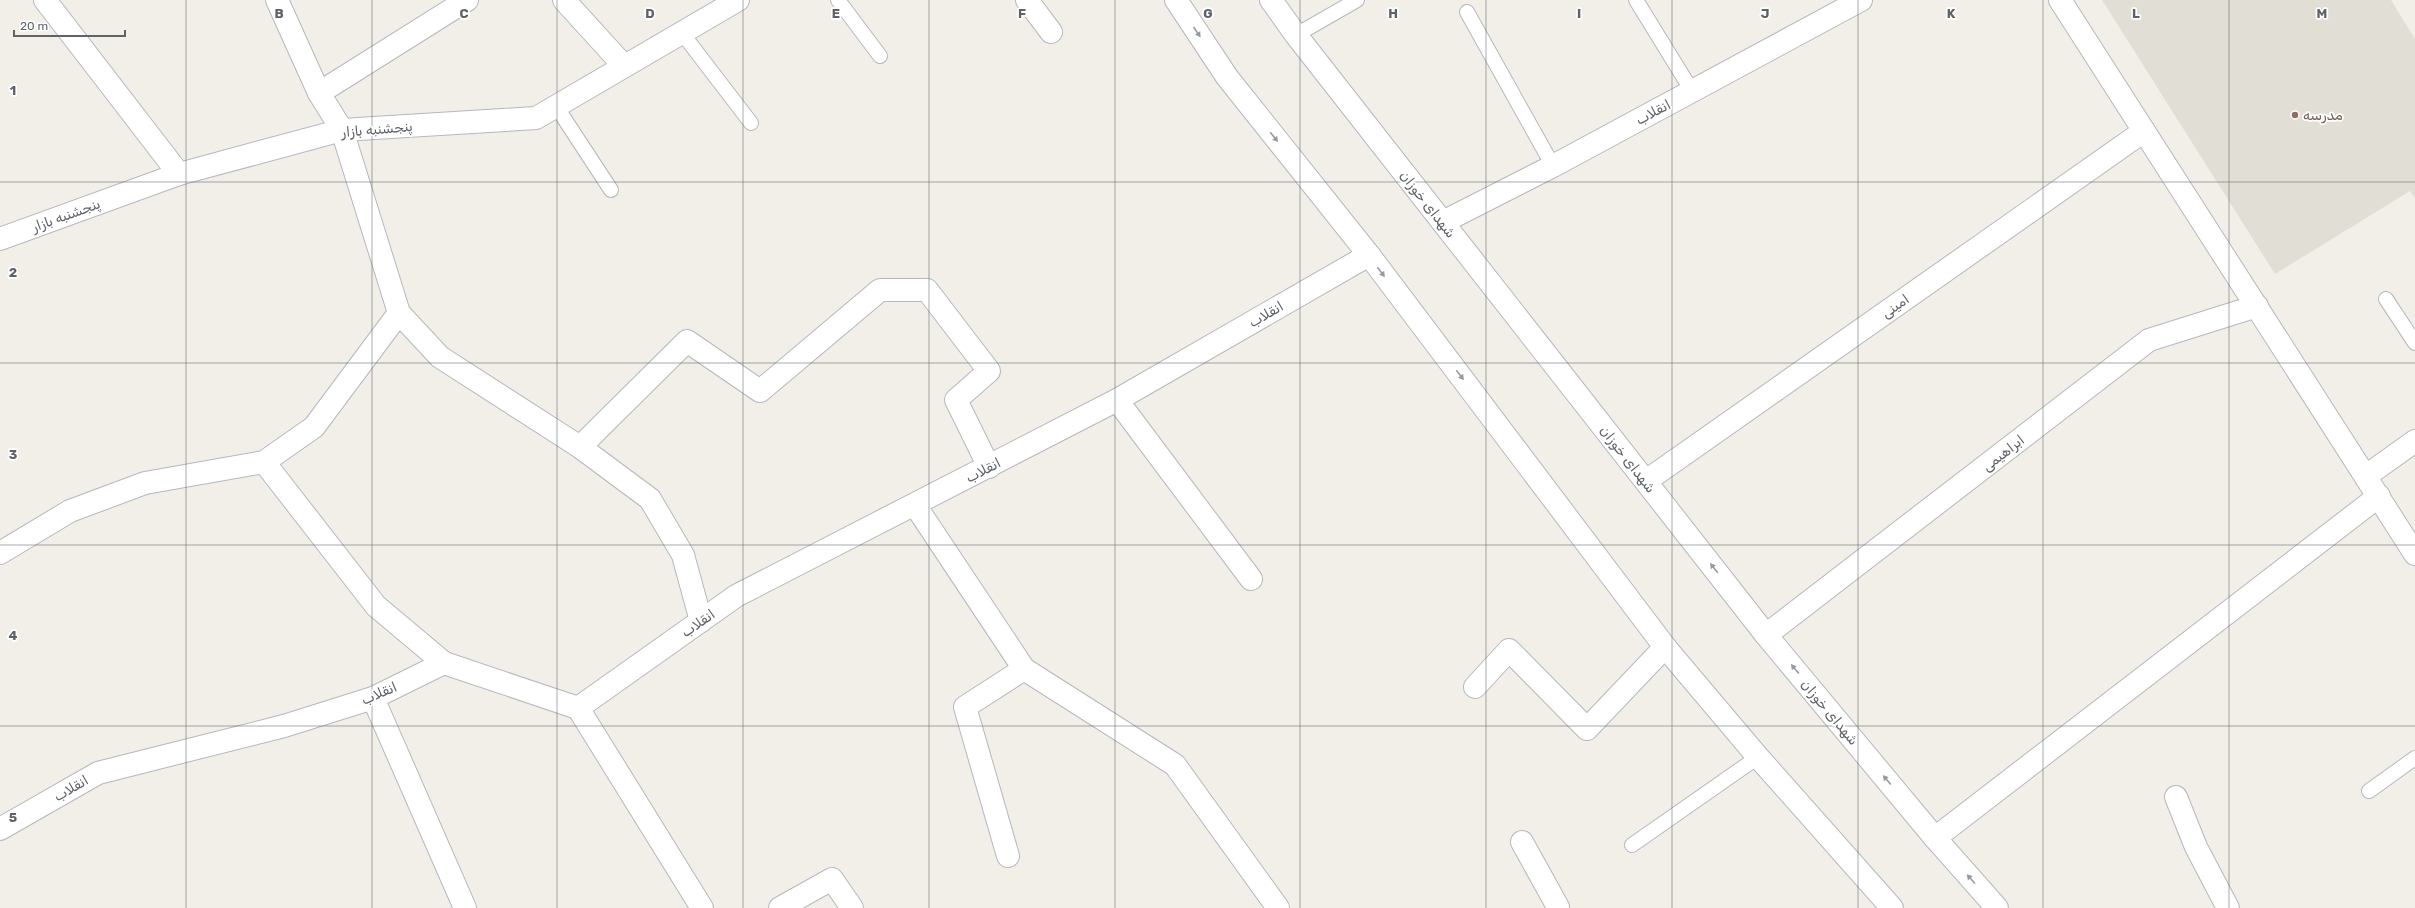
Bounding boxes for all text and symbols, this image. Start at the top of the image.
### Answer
text: B [274,6,284,21]
text: C [459,6,469,21]
text: D [645,6,655,21]
text: E [832,6,840,21]
text: F [1018,6,1026,21]
text: G [1203,6,1213,21]
text: H [1388,6,1398,21]
text: I [1577,6,1581,21]
text: J [1761,6,1769,21]
text: K [1947,6,1956,21]
text: L [2132,6,2140,21]
text: M [2317,6,2327,21]
scale bar [14,12,125,38]
text: 20 m [20,19,48,33]
one-way arrow [1193,27,1201,38]
text: 1 [10,83,16,98]
street label: انقلاب [1633,96,1674,129]
place label: مدرسه [2303,107,2343,124]
marker: مدرسه [2290,110,2300,120]
street label: پنجشنبه بازار [340,118,413,142]
one-way arrow [1270,131,1279,142]
street label: شهدای خوزان [1396,167,1459,241]
street label: پنجشنبه بازار [29,195,103,237]
text: 2 [9,265,17,280]
one-way arrow [1377,266,1386,277]
street label: امینی [1878,291,1913,322]
street label: انقلاب [1246,298,1287,331]
one-way arrow [1455,370,1464,381]
street label: شهدای خوزان [1596,422,1659,496]
street label: ابراهیمی [1979,432,2028,475]
text: 3 [9,447,18,462]
street label: انقلاب [963,454,1004,486]
one-way arrow [1709,562,1718,573]
street label: انقلاب [678,606,718,641]
text: 4 [9,628,18,643]
one-way arrow [1790,664,1799,675]
street label: شهدای خوزان [1797,676,1862,749]
street label: انقلاب [359,678,400,709]
street label: انقلاب [51,772,92,805]
one-way arrow [1882,775,1891,786]
text: 5 [9,810,17,825]
one-way arrow [1967,874,1976,884]

